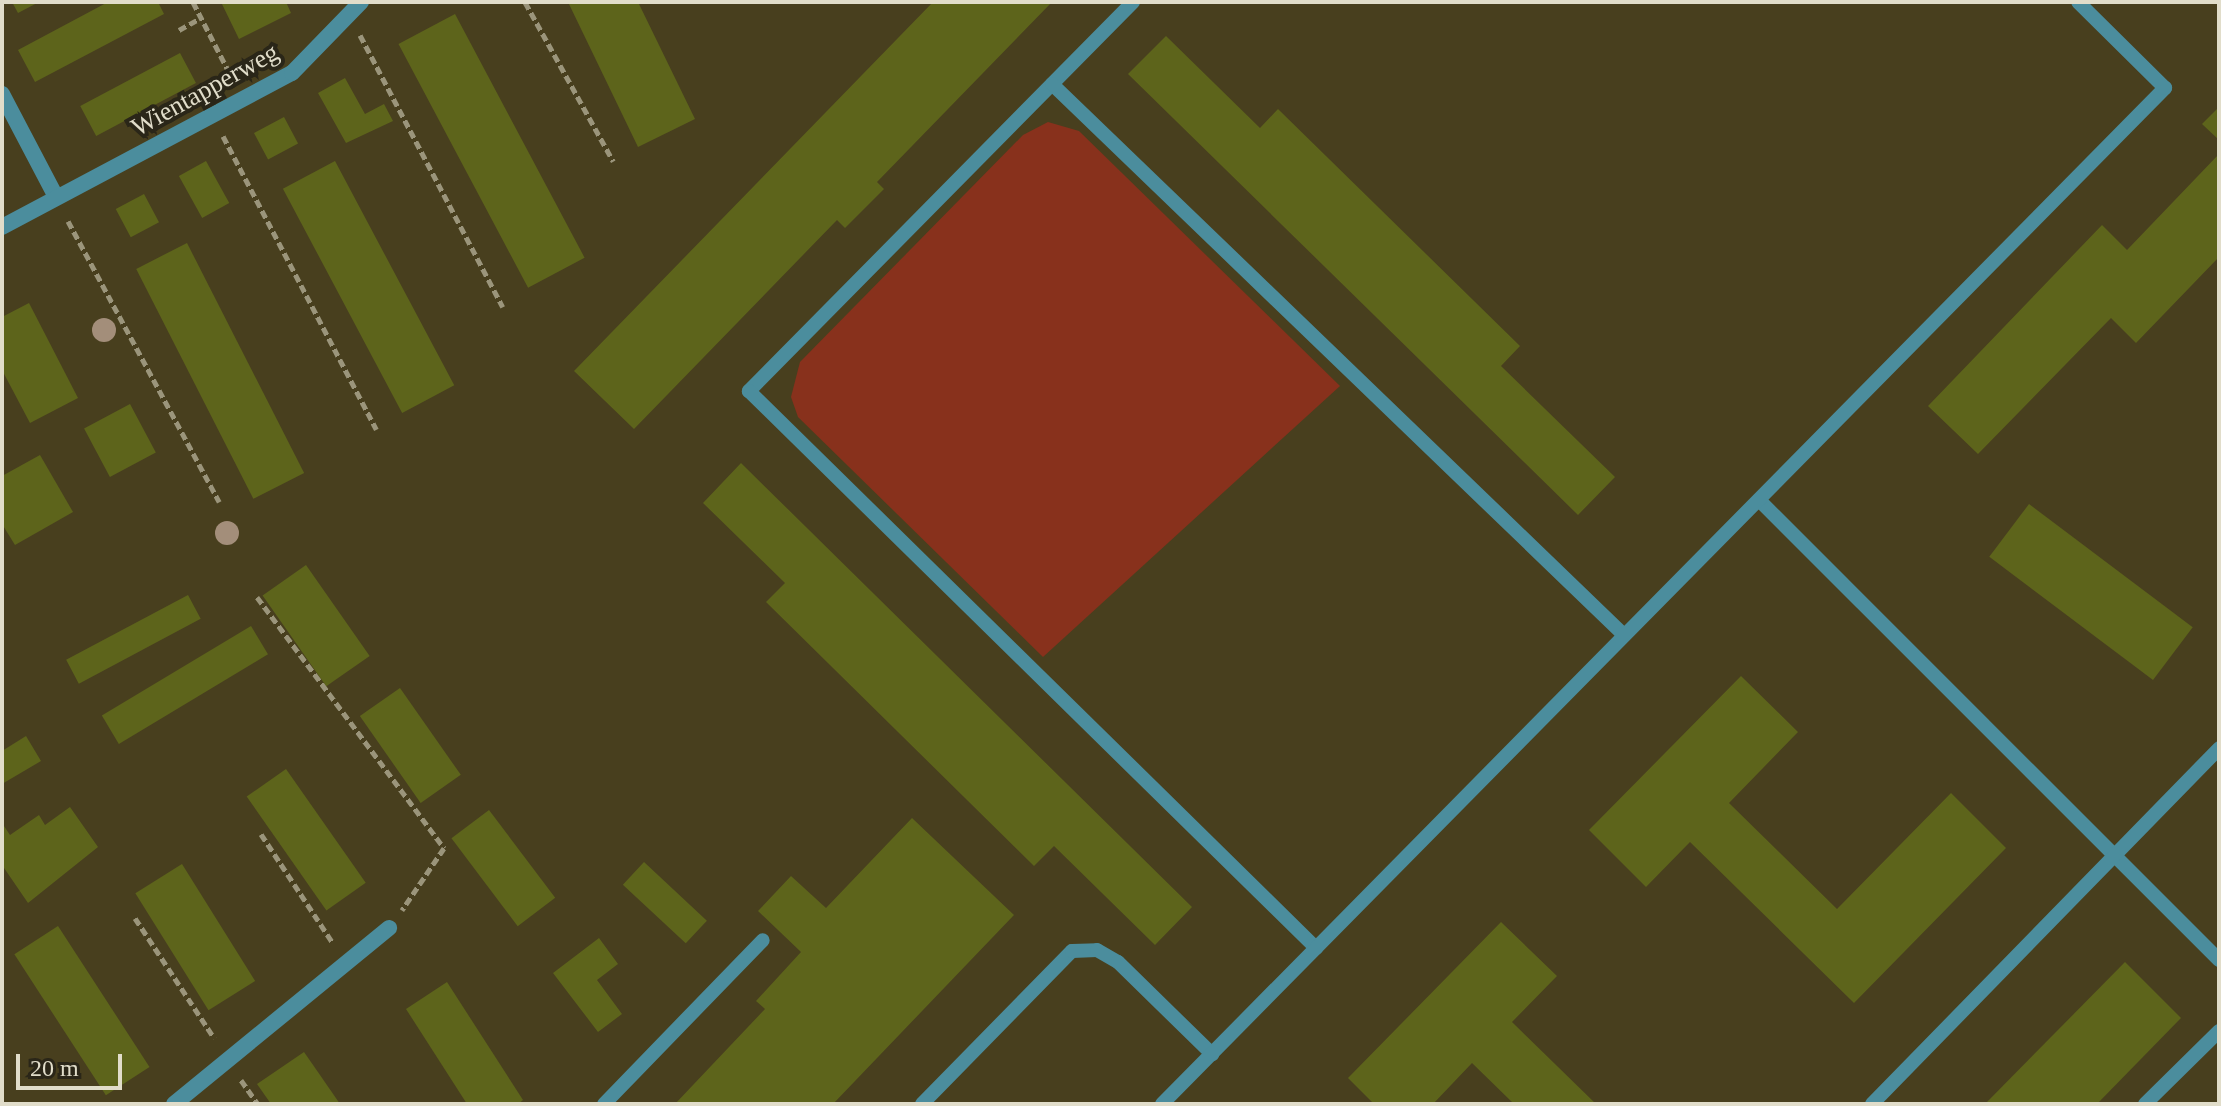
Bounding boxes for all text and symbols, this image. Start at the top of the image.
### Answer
street label: Wientapperweg [126,37,284,143]
scale bar [20,1038,126,1088]
text: 20 m [30,1055,79,1081]

